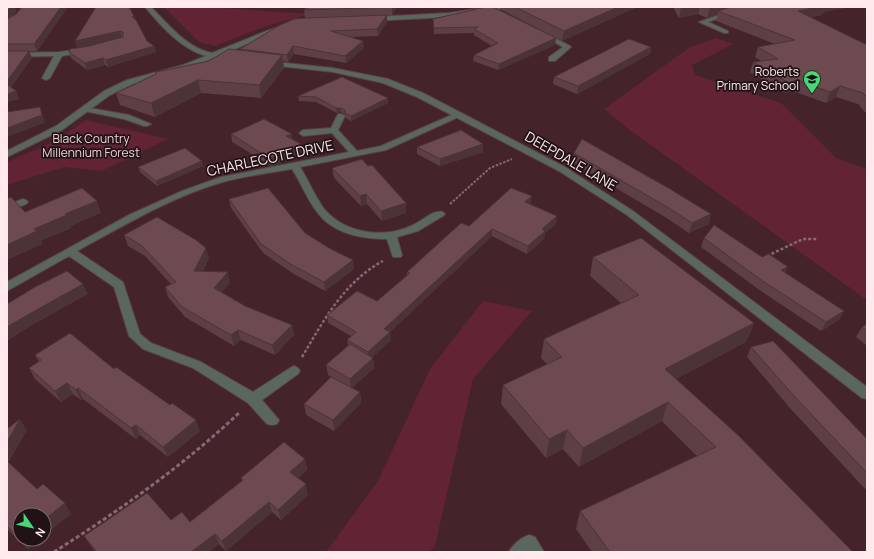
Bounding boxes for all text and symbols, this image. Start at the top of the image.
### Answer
place label: Roberts Primary School [717,63,799,94]
school or university icon: Roberts Primary School [802,69,822,94]
street label: DEEPDALE LANE [522,127,621,195]
park label: Black Country Millennium Forest [42,130,140,161]
street label: CHARLECOTE DRIVE [205,135,335,180]
north arrow [12,507,52,547]
text: N [32,525,49,540]

